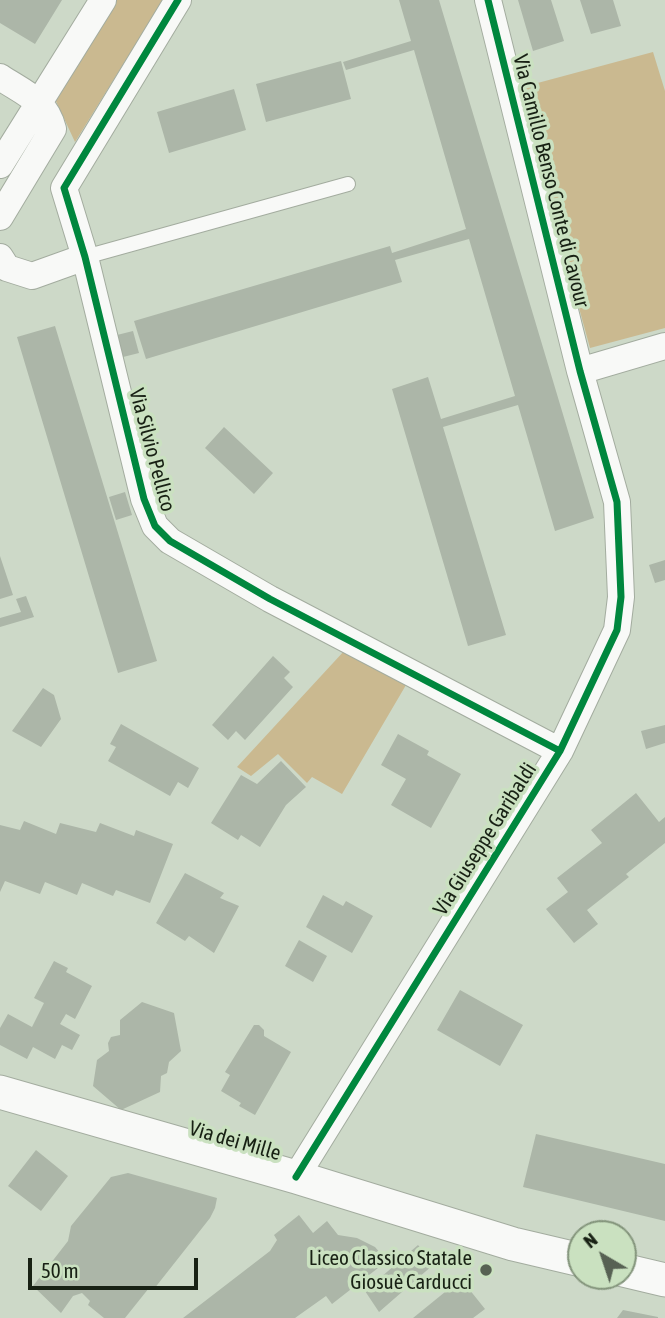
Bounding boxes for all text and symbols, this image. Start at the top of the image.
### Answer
street label: Via Camillo Benso Conte di Cavour [507,52,595,310]
street label: Via Silvio Pellico [123,386,181,514]
street label: Via Giuseppe Garibaldi [428,758,542,920]
street label: Via dei Mille [186,1116,284,1166]
north arrow [567,1220,637,1290]
text: N [579,1228,601,1252]
scale bar [32,1244,201,1288]
place label: Liceo Classico Statale Giosuè Carducci [309,1245,472,1295]
text: 50 m [41,1258,79,1282]
marker: Liceo Classico Statale Giosuè Carducci [478,1262,494,1278]

